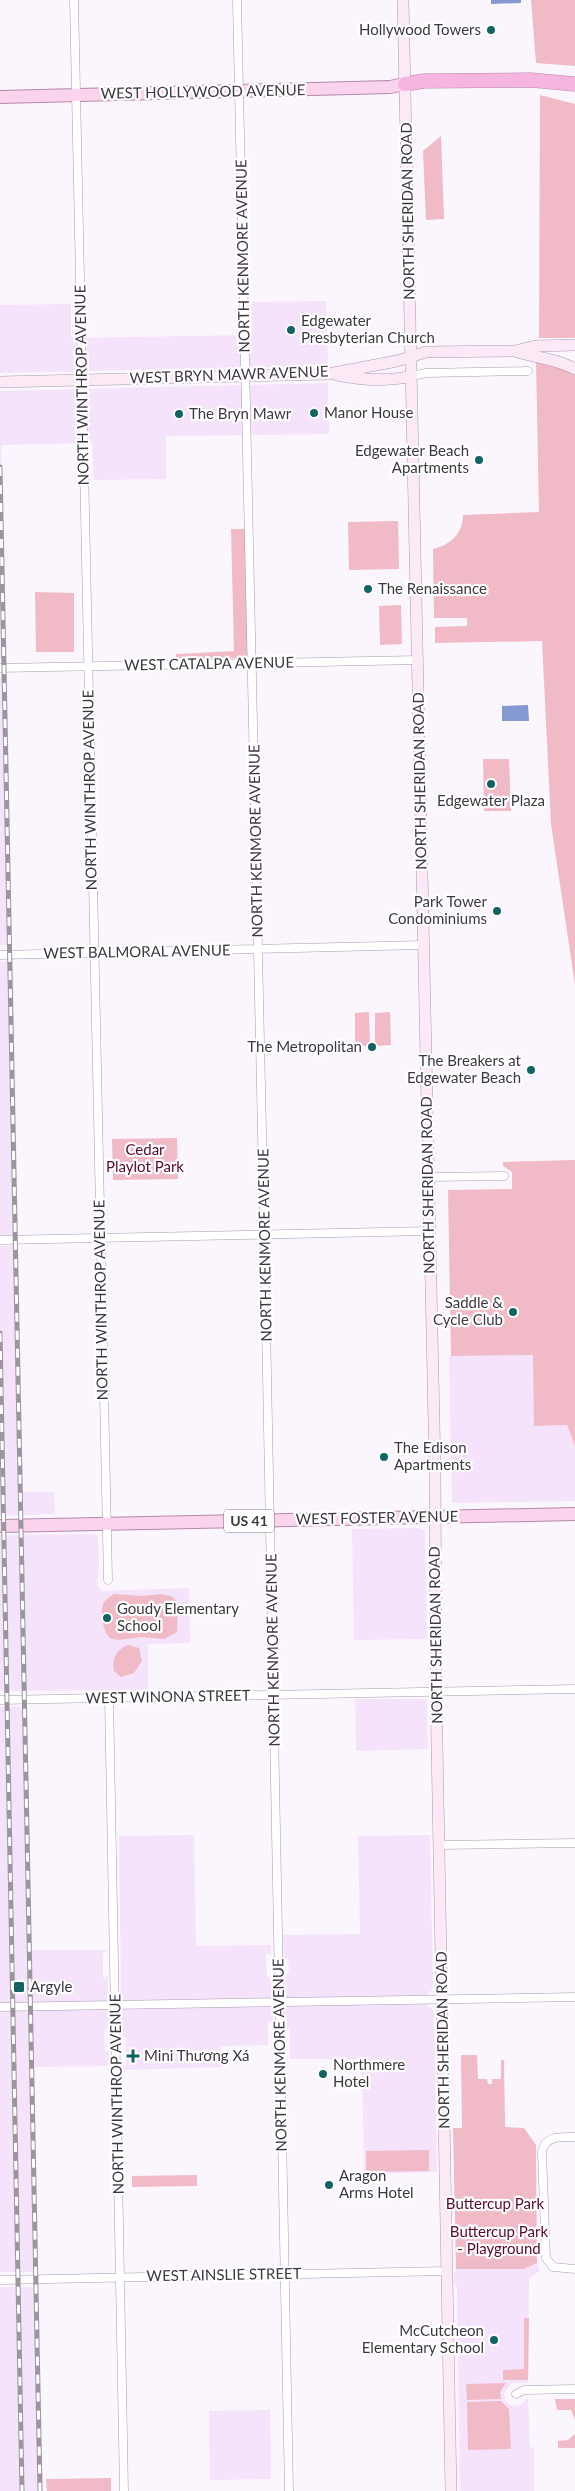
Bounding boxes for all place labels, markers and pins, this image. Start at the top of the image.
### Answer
place label: Hollywood Towers [359,20,481,38]
marker: Hollywood Towers [485,24,497,36]
place label: Edgewater Presbyterian Church [301,311,435,346]
marker: Edgewater Presbyterian Church [285,324,297,336]
place label: Manor House [324,403,414,421]
place label: The Bryn Mawr [189,404,292,422]
marker: Manor House [308,407,320,419]
marker: The Bryn Mawr [173,408,185,420]
place label: Edgewater Beach Apartments [355,441,469,476]
marker: Edgewater Beach Apartments [473,454,485,466]
place label: The Renaissance [378,579,487,597]
marker: The Renaissance [362,583,374,595]
marker: Edgewater Plaza [485,778,497,790]
place label: Edgewater Plaza [437,791,545,809]
place label: Park Tower Condominiums [388,892,488,927]
marker: Park Tower Condominiums [491,905,503,917]
place label: The Metropolitan [247,1037,362,1055]
marker: The Metropolitan [366,1041,378,1053]
place label: The Breakers at Edgewater Beach [407,1051,522,1086]
marker: The Breakers at Edgewater Beach [525,1064,537,1076]
place label: Saddle & Cycle Club [433,1293,503,1328]
marker: Saddle & Cycle Club [507,1306,519,1318]
place label: The Edison Apartments [394,1438,471,1473]
marker: The Edison Apartments [378,1451,390,1463]
place label: Goudy Elementary School [117,1599,239,1634]
marker: Goudy Elementary School [101,1612,113,1624]
place label: Argyle [30,1977,72,1995]
marker: Argyle [12,1980,26,1994]
place label: Mini Thương Xá [144,2046,250,2064]
marker: Mini Thương Xá [126,2049,140,2063]
place label: Northmere Hotel [333,2055,405,2090]
marker: Northmere Hotel [317,2068,329,2080]
place label: Aragon Arms Hotel [339,2166,414,2201]
marker: Aragon Arms Hotel [323,2179,335,2191]
place label: McCutcheon Elementary School [362,2321,484,2356]
marker: McCutcheon Elementary School [488,2334,500,2346]

